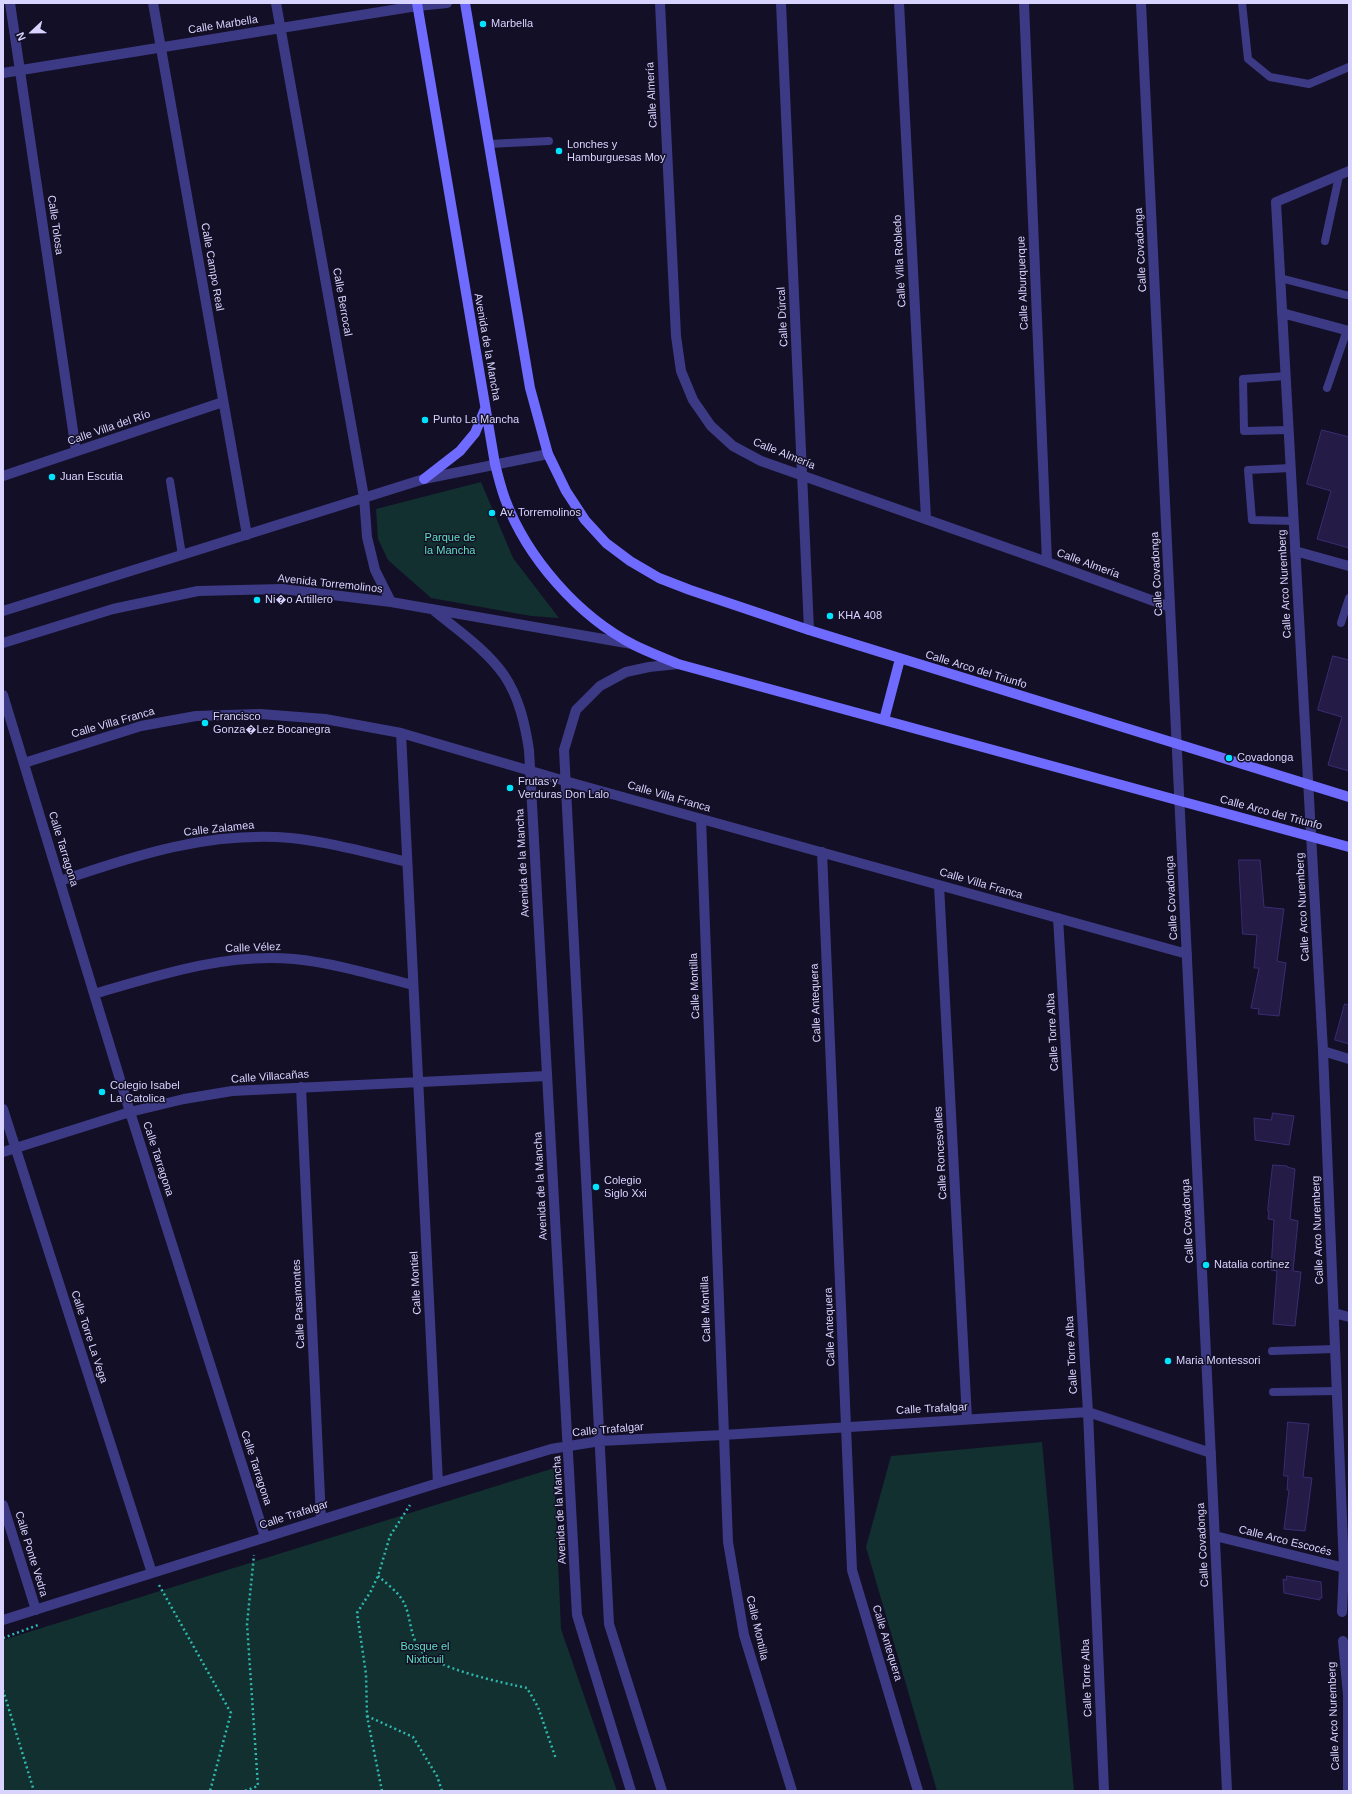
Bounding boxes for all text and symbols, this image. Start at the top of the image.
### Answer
north arrow [12,12,52,52]
street label: Calle Marbella [187,13,259,37]
place label: Marbella [491,17,533,31]
marker: Marbella [478,19,488,29]
text: N [14,31,28,42]
street label: Calle Almería [644,62,660,128]
place label: Lonches y Hamburguesas Moy [567,138,665,164]
marker: Lonches y Hamburguesas Moy [554,146,564,156]
street label: Calle Tolosa [44,194,66,256]
street label: Calle Covadonga [1132,208,1150,292]
street label: Calle Villa Robledo [891,214,909,308]
street label: Calle Campo Real [198,222,226,312]
street label: Calle Alburquerque [1015,236,1031,330]
street label: Calle Berrocal [330,267,354,337]
street label: Calle Dúrcal [775,287,791,347]
street label: Avenida de la Mancha [471,292,503,402]
street label: Calle Villa del Río [66,408,152,448]
place label: Punto La Mancha [433,413,519,427]
marker: Punto La Mancha [420,415,430,425]
street label: Calle Almería [751,436,817,472]
place label: Juan Escutia [60,470,123,484]
marker: Juan Escutia [47,472,57,482]
place label: Av. Torremolinos [500,506,581,520]
marker: Av. Torremolinos [487,508,497,518]
street label: Calle Arco Nuremberg [1276,529,1294,639]
park label: Parque de la Mancha [425,531,475,557]
street label: Calle Covadonga [1148,532,1166,616]
street label: Calle Almería [1055,547,1121,581]
street label: Avenida Torremolinos [277,572,383,596]
place label: Ni�o Artillero [265,593,333,607]
marker: Ni�o Artillero [252,595,262,605]
place label: KHA 408 [838,609,882,623]
marker: KHA 408 [825,611,835,621]
street label: Calle Arco del Triunfo [924,648,1028,692]
street label: Calle Villa Franca [70,705,156,741]
place label: Francisco Gonza�Lez Bocanegra [213,710,330,736]
marker: Francisco Gonza�Lez Bocanegra [200,718,210,728]
place label: Covadonga [1237,751,1293,765]
marker: Covadonga [1224,753,1234,763]
place label: Frutas y Verduras Don Lalo [518,775,609,801]
street label: Calle Villa Franca [626,779,712,815]
marker: Frutas y Verduras Don Lalo [505,783,515,793]
street label: Calle Arco del Triunfo [1218,793,1324,833]
street label: Avenida de la Mancha [514,808,532,918]
street label: Calle Tarragona [45,810,81,888]
street label: Calle Zalamea [183,819,255,839]
street label: Calle Arco Nuremberg [1294,852,1312,962]
street label: Calle Covadonga [1163,856,1181,940]
street label: Calle Villa Franca [938,866,1024,902]
street label: Calle Vélez [225,940,281,956]
street label: Calle Montilla [687,953,703,1019]
street label: Calle Antequera [808,963,824,1043]
street label: Calle Torre Alba [1044,993,1062,1071]
street label: Calle Villacañas [231,1068,309,1086]
place label: Colegio Isabel La Catolica [110,1079,180,1105]
marker: Colegio Isabel La Catolica [97,1087,107,1097]
street label: Calle Roncesvalles [932,1106,950,1200]
street label: Calle Tarragona [140,1120,176,1198]
street label: Avenida de la Mancha [532,1131,550,1241]
place label: Colegio Siglo Xxi [604,1174,647,1200]
street label: Calle Arco Nuremberg [1310,1175,1326,1285]
street label: Calle Covadonga [1179,1179,1197,1263]
marker: Colegio Siglo Xxi [591,1182,601,1192]
street label: Calle Montiel [408,1251,424,1315]
place label: Natalia cortinez [1214,1258,1290,1272]
street label: Calle Pasamontes [290,1259,308,1349]
marker: Natalia cortinez [1201,1260,1211,1270]
street label: Calle Montilla [698,1276,714,1342]
street label: Calle Antequera [822,1287,838,1367]
street label: Calle Torre La Vega [68,1289,110,1385]
street label: Calle Torre Alba [1063,1316,1081,1394]
place label: Maria Montessori [1176,1354,1260,1368]
marker: Maria Montessori [1163,1356,1173,1366]
street label: Calle Trafalgar [896,1401,968,1417]
street label: Calle Trafalgar [572,1420,644,1440]
street label: Calle Tarragona [238,1429,274,1507]
street label: Avenida de la Mancha [551,1455,569,1565]
street label: Calle Trafalgar [258,1498,330,1532]
street label: Calle Covadonga [1194,1503,1212,1587]
street label: Calle Ponte Vedra [12,1510,50,1598]
street label: Calle Arco Escocés [1237,1523,1333,1559]
street label: Calle Montilla [743,1594,771,1662]
street label: Calle Antequera [869,1603,905,1683]
street label: Calle Torre Alba [1079,1639,1095,1717]
park label: Bosque el Nixticuil [401,1640,449,1666]
street label: Calle Arco Nuremberg [1326,1661,1342,1771]

